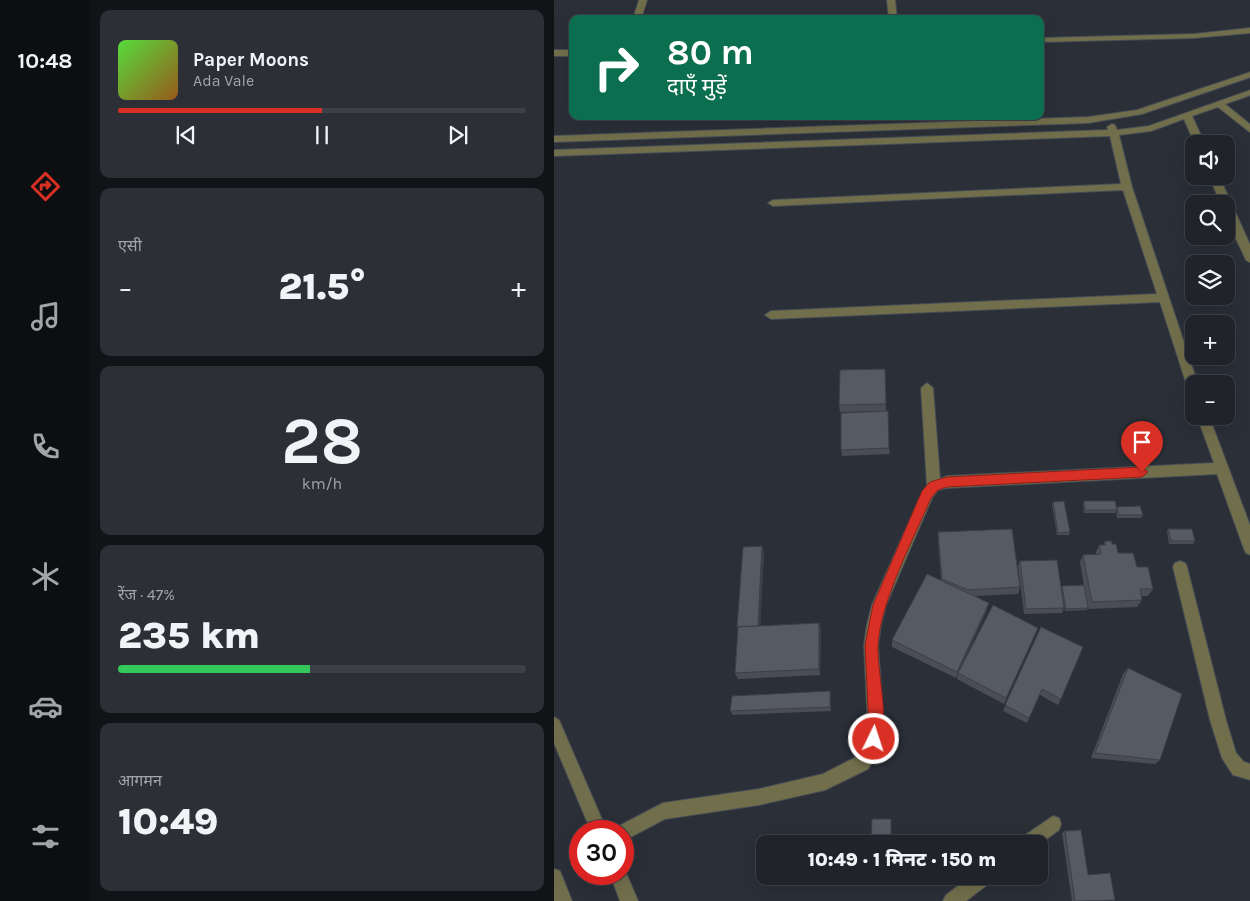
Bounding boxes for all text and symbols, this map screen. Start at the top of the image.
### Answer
text: 80 m [667,32,754,73]
icon: right [584,35,649,100]
text: 10:48 [18,48,73,74]
text: Paper Moons [193,49,309,71]
text: Ada Vale [193,71,254,90]
text: दाएँ मुड़ें [667,74,727,100]
icon: previous [172,121,200,149]
icon: pause [308,121,336,149]
icon: next [444,121,472,149]
map controls [1185,135,1235,425]
button: sound [1185,135,1235,185]
icon: directions [28,169,63,204]
button: search [1185,195,1235,245]
text: एसी [118,236,142,255]
button: layers [1185,255,1235,305]
text: 21.5° [278,264,366,309]
text: − [118,271,133,304]
text: + [511,271,526,304]
icon: music [28,299,63,334]
button: + [1185,315,1235,365]
button: − [1185,375,1235,425]
text: 28 [281,403,363,479]
pin [1121,421,1163,472]
icon: arrive [1128,428,1156,456]
icon: phone [28,429,63,464]
text: km/h [302,474,342,493]
icon: climate [28,559,63,594]
text: रेंज · 47% [118,585,175,604]
text: 235 km [118,613,260,658]
icon: car [28,689,63,724]
position arrow [847,712,899,764]
text: आगमन [118,771,162,790]
text: 10:49 [118,799,218,844]
icon: filters [28,819,63,854]
speed limit sign: 30 [569,820,634,885]
text: 10:49 · 1 मिनट · 150 m [808,849,996,871]

